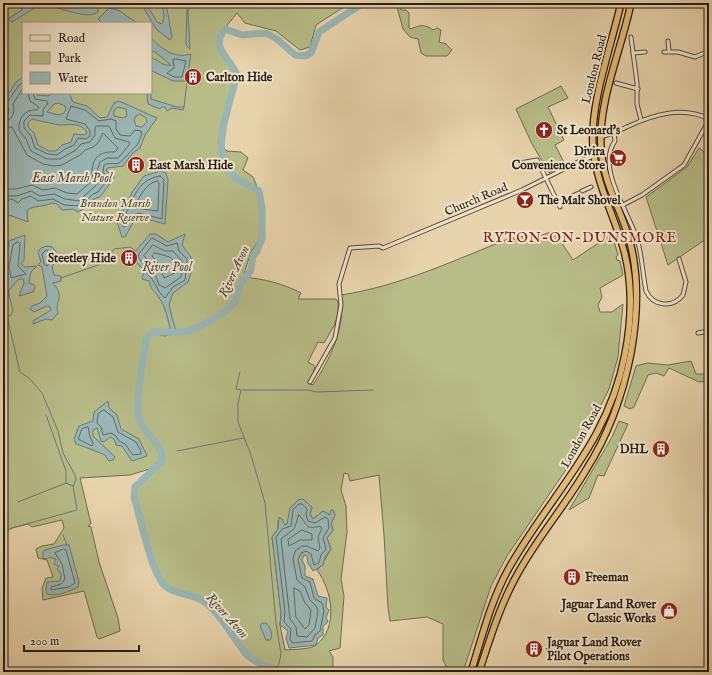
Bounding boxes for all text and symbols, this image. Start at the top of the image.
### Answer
legend [22,22,152,94]
text: Road [58,31,86,46]
street label: London Road [579,33,610,105]
text: Park [58,51,81,66]
building icon: Carlton Hide [183,67,203,87]
place label: Carlton Hide [206,70,273,85]
text: Water [58,71,89,86]
church icon: St Leonard's [534,120,554,140]
place label: St Leonard's [557,123,621,138]
place label: Divira Convenience Store [512,144,606,173]
supermarket icon: Divira Convenience Store [608,148,628,168]
building icon: East Marsh Hide [126,155,146,175]
place label: East Marsh Hide [149,158,233,173]
water label: East Marsh Pool [31,170,113,187]
street label: Church Road [443,179,510,219]
bar icon: The Malt Shovel [515,190,535,210]
place label: The Malt Shovel [537,193,621,208]
park label: Brandon Marsh Nature Reserve [80,196,150,225]
district label: RYTON-ON-DUNSMORE [483,229,677,247]
water label: River Avon [215,243,254,300]
building icon: Steetley Hide [119,248,139,268]
place label: Steetley Hide [48,251,116,267]
water label: River Pool [142,259,193,276]
street label: London Road [558,401,605,471]
building icon: DHL [651,439,671,459]
place label: DHL [620,442,648,457]
building icon: Freeman [562,567,582,587]
place label: Freeman [585,570,629,585]
water label: River Avon [202,590,252,642]
place label: Jaguar Land Rover Classic Works [560,597,657,626]
shop icon: Jaguar Land Rover Classic Works [659,601,679,621]
scale bar [24,627,139,653]
text: 200 m [30,634,59,649]
place label: Jaguar Land Rover Pilot Operations [545,635,642,665]
building icon: Jaguar Land Rover Pilot Operations [524,639,544,659]

